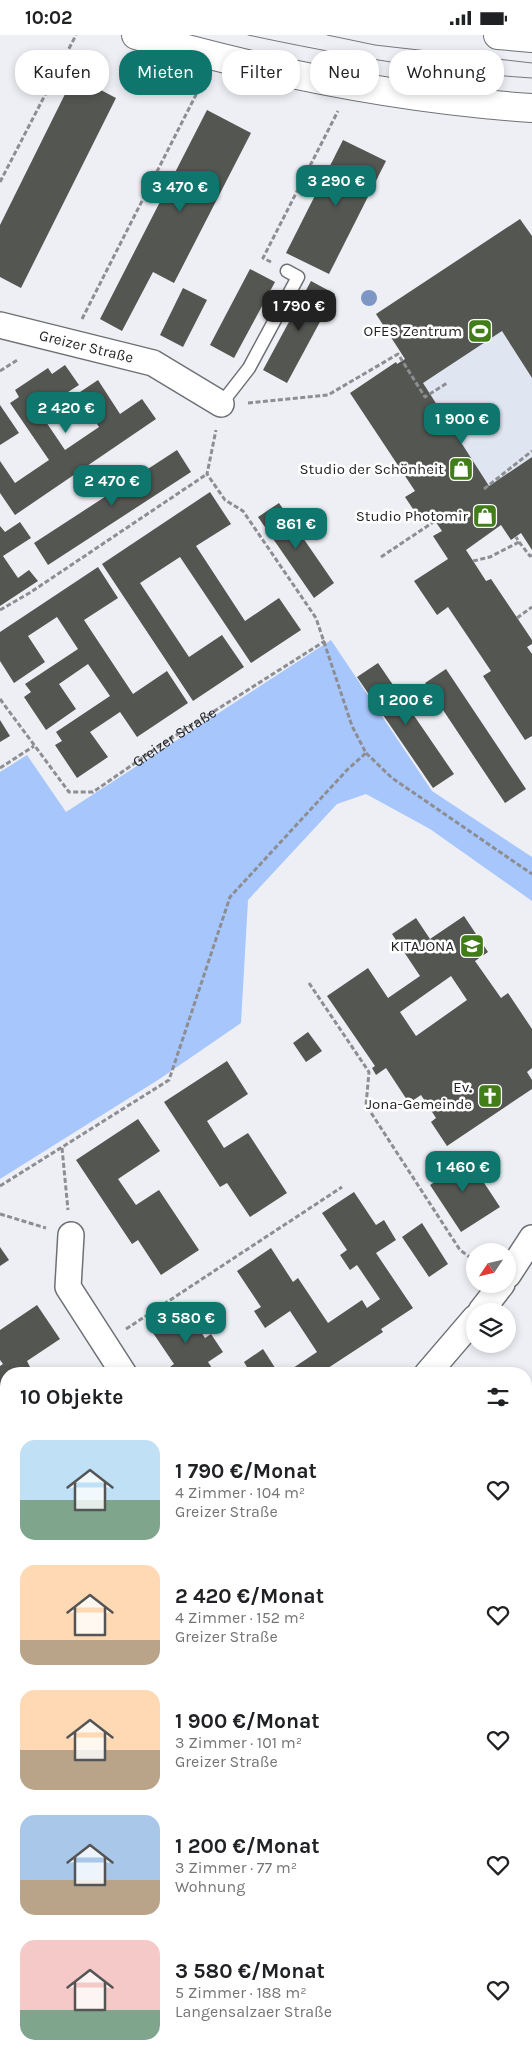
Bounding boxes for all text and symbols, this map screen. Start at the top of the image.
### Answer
text: 10:02 [25,7,72,29]
chip: Kaufen [15,50,109,95]
chip: Mieten [119,50,212,95]
chip: Filter [222,50,300,95]
chip: Neu [310,50,379,95]
chip: Wohnung [389,50,504,95]
pin: 3 290 € [290,165,382,207]
pin: 3 470 € [134,171,226,213]
text: 3 290 € [307,171,365,190]
text: 3 470 € [152,177,208,196]
pin: 1 790 € [253,289,345,332]
text: 1 790 € [273,296,325,315]
sports icon: OFES Zentrum [467,318,493,344]
place label: OFES Zentrum [364,322,462,340]
street label: Greizer Straße [37,326,135,367]
pin: 2 420 € [20,391,112,434]
text: 2 420 € [37,398,95,417]
pin: 1 900 € [416,403,508,445]
text: 1 900 € [435,409,489,428]
shop icon: Studio der Schönheit [448,456,474,482]
place label: Studio der Schönheit [300,460,444,478]
pin: 2 470 € [66,465,158,507]
text: 2 470 € [84,471,140,490]
shop icon: Studio Photomir [472,503,498,529]
pin: 861 € [261,507,331,550]
place label: Studio Photomir [356,507,469,525]
text: 861 € [276,514,316,533]
pin: 1 200 € [360,683,452,726]
text: 1 200 € [379,690,433,709]
street label: Greizer Straße [129,703,220,771]
school or university icon: KITAJONA [459,933,485,959]
place label: KITAJONA [391,937,454,955]
place label: Ev. Jona-Gemeinde [366,1078,472,1113]
church icon: Ev. Jona-Gemeinde [477,1083,503,1109]
pin: 1 460 € [417,1151,509,1193]
text: 1 460 € [436,1157,490,1176]
north arrow [466,1243,516,1293]
map controls [466,1243,516,1353]
pin: 3 580 € [140,1301,232,1344]
button: layers [466,1303,516,1353]
text: 3 580 € [157,1308,215,1327]
icon: filters [484,1383,512,1411]
text: 10 Objekte [20,1385,123,1409]
text: 1 790 €/Monat [175,1459,317,1483]
icon: home [60,1460,120,1520]
icon: heart [484,1476,512,1504]
text: 4 Zimmer · 104 m² [175,1483,305,1502]
text: Greizer Straße [175,1502,278,1521]
text: 2 420 €/Monat [175,1584,324,1608]
icon: home [60,1585,120,1645]
icon: heart [484,1601,512,1629]
text: 4 Zimmer · 152 m² [175,1608,305,1627]
text: Greizer Straße [175,1627,278,1646]
text: 1 900 €/Monat [175,1709,320,1733]
icon: home [60,1710,120,1770]
icon: heart [484,1726,512,1754]
text: 3 Zimmer · 101 m² [175,1733,302,1752]
text: Greizer Straße [175,1752,278,1771]
text: 1 200 €/Monat [175,1834,320,1858]
icon: home [60,1835,120,1895]
icon: heart [484,1851,512,1879]
text: 3 Zimmer · 77 m² [175,1858,297,1877]
text: Wohnung [175,1877,245,1896]
text: 3 580 €/Monat [175,1959,325,1983]
icon: home [60,1960,120,2020]
icon: heart [484,1976,512,2004]
text: 5 Zimmer · 188 m² [175,1983,307,2002]
text: Langensalzaer Straße [175,2002,332,2021]

